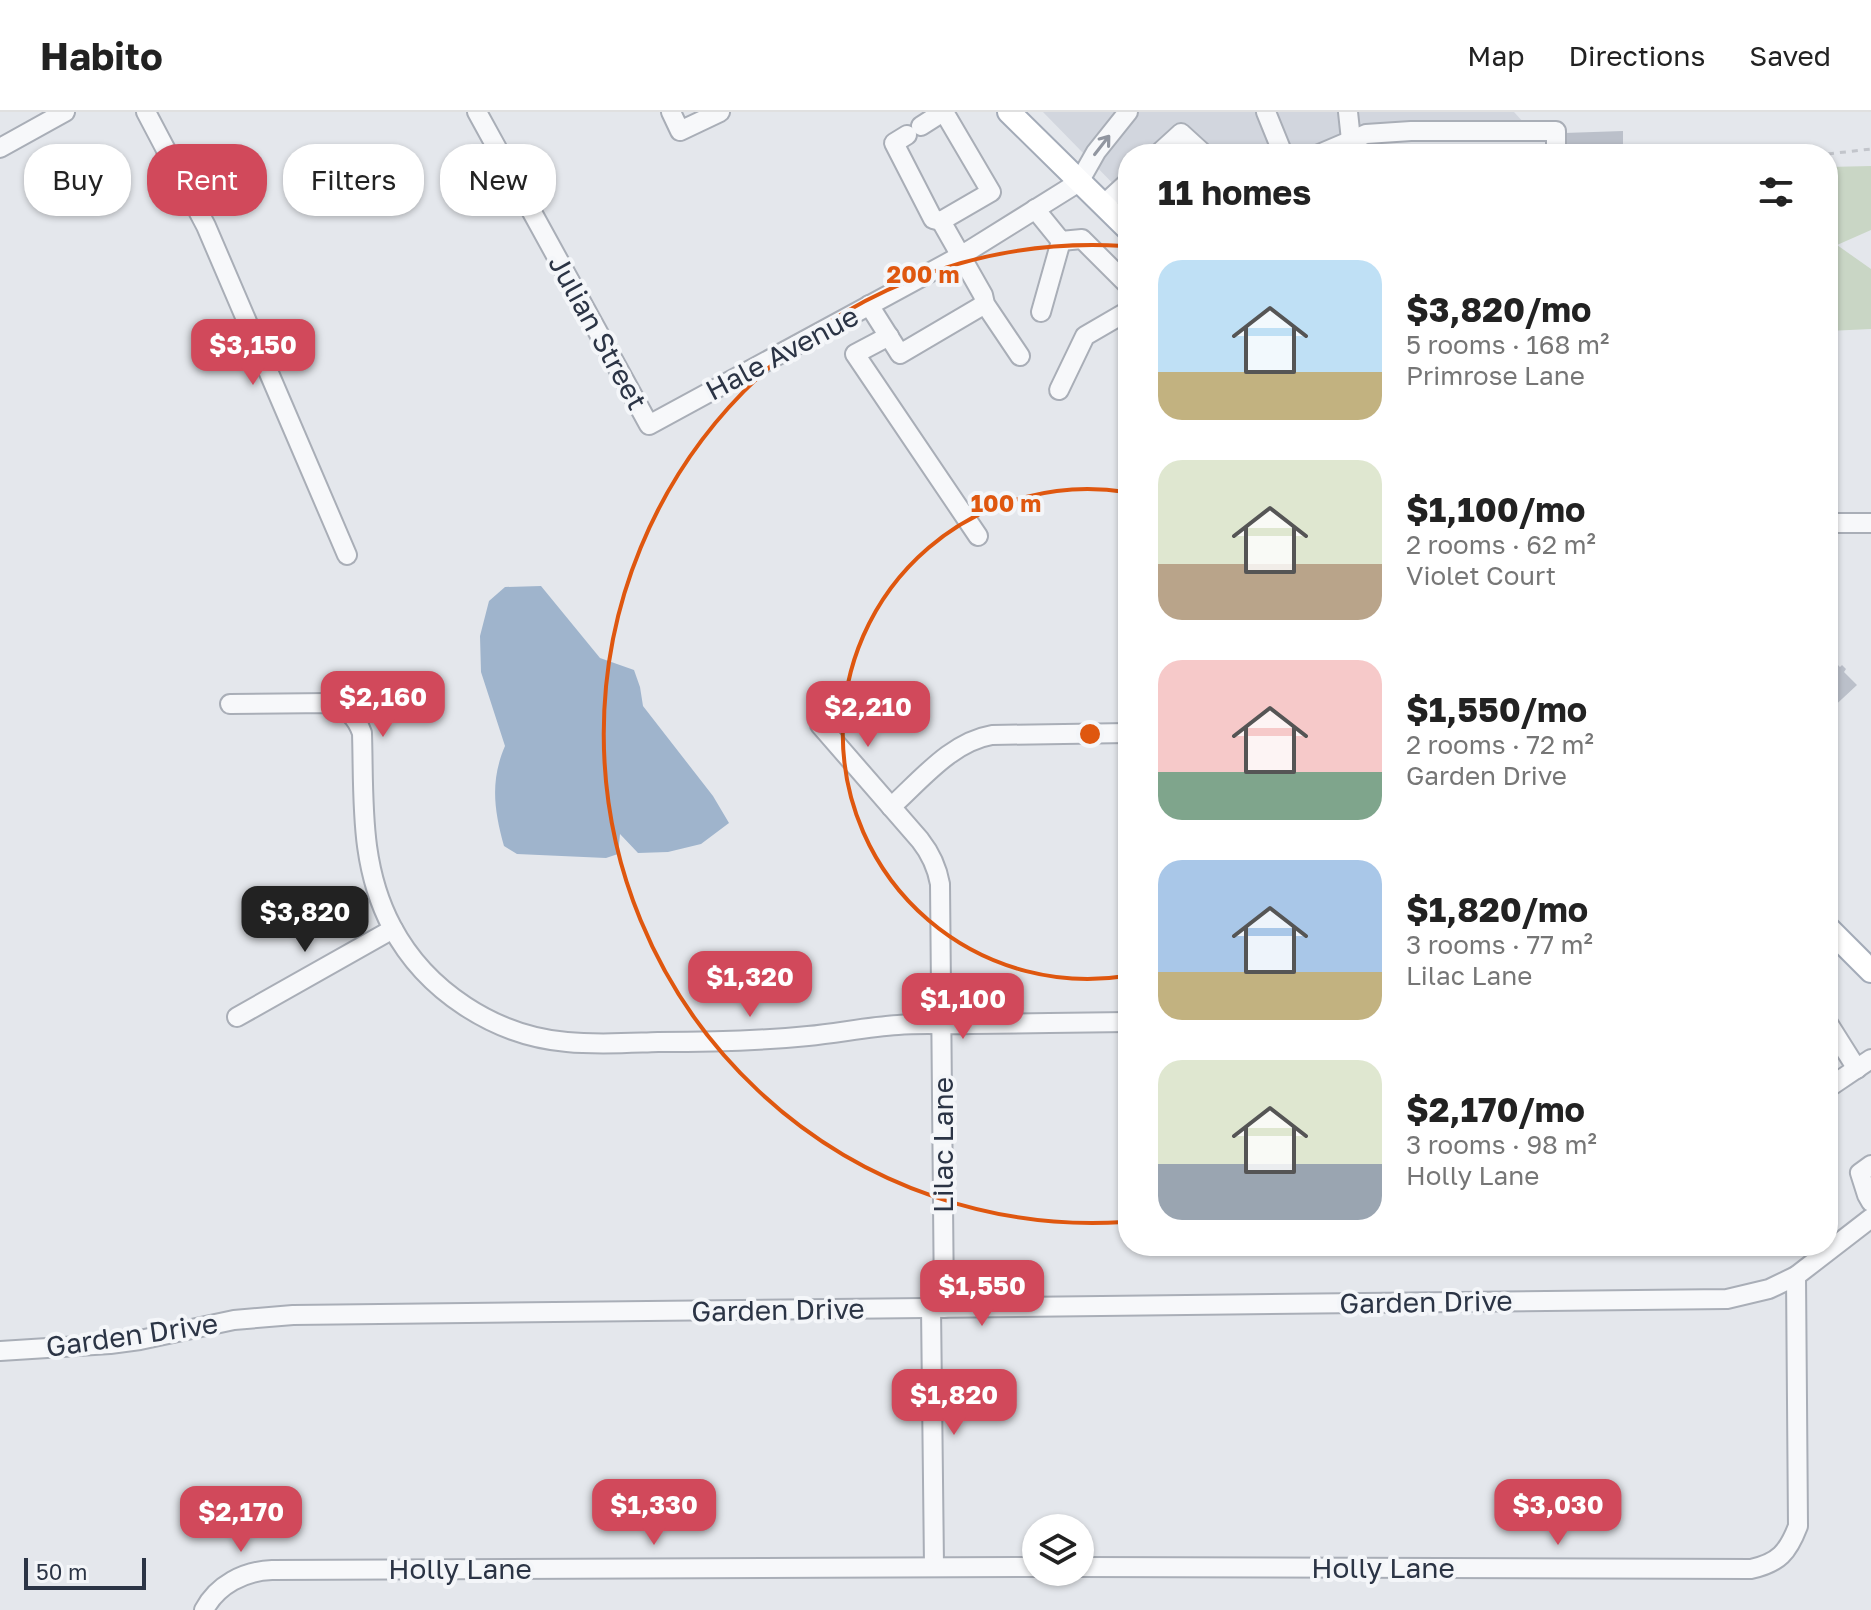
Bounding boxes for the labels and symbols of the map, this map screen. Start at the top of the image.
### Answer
one-way arrow [1093,135,1110,156]
street label: Julian Street [542,249,655,415]
text: 200 m [887,259,959,288]
street label: Hale Avenue [700,299,864,407]
pin: $3,150 [188,319,318,387]
text: 100 m [971,488,1041,517]
pin: $2,160 [318,671,448,739]
pin: $2,210 [803,681,933,749]
centre of rings [1076,720,1104,748]
pin: $3,820 [240,886,370,954]
pin: $1,320 [685,951,815,1019]
pin: $1,100 [898,973,1028,1041]
street label: Lilac Lane [926,1077,959,1213]
pin: $1,550 [917,1260,1047,1328]
street label: Garden Drive [1339,1283,1513,1320]
street label: Garden Drive [691,1291,865,1328]
street label: Garden Drive [44,1306,220,1363]
pin: $1,820 [889,1369,1019,1437]
pin: $1,330 [589,1479,719,1547]
pin: $3,030 [1493,1479,1623,1547]
pin: $2,170 [176,1486,306,1554]
street label: Holly Lane [1311,1551,1455,1584]
street label: Holly Lane [388,1552,532,1585]
scale bar [24,1554,146,1590]

